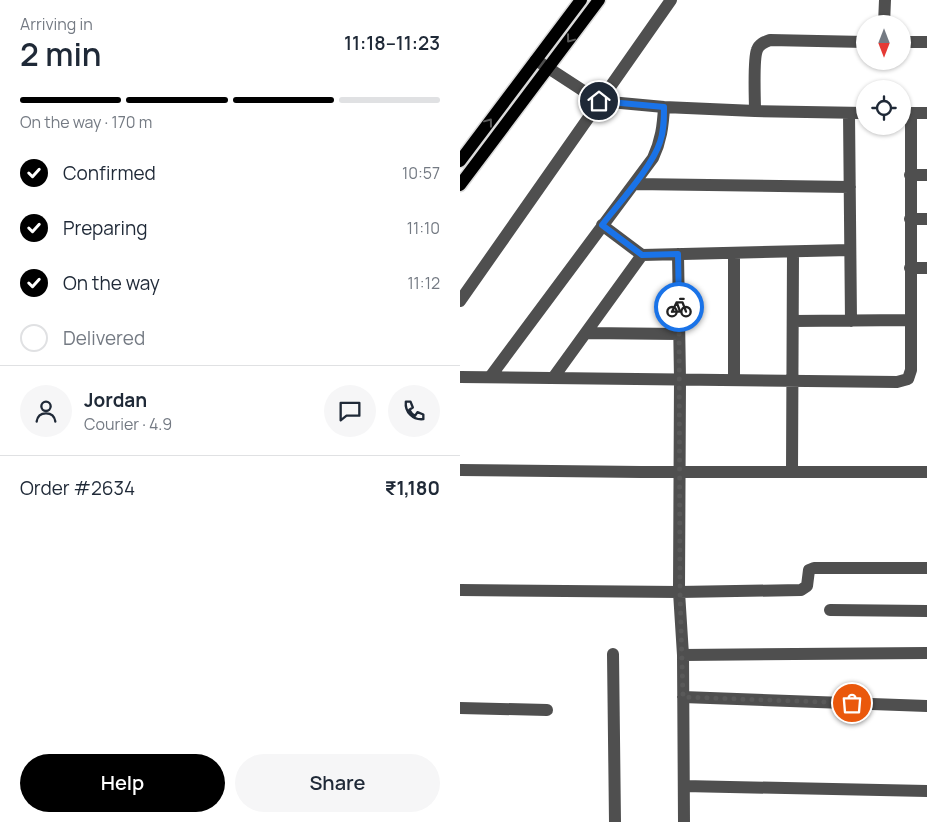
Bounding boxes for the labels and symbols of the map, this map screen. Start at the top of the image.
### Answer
north arrow [856,15,911,70]
one-way arrow [567,33,576,43]
pin [578,80,620,122]
one-way arrow [484,119,492,128]
courier [654,282,704,332]
pin [831,682,873,724]

